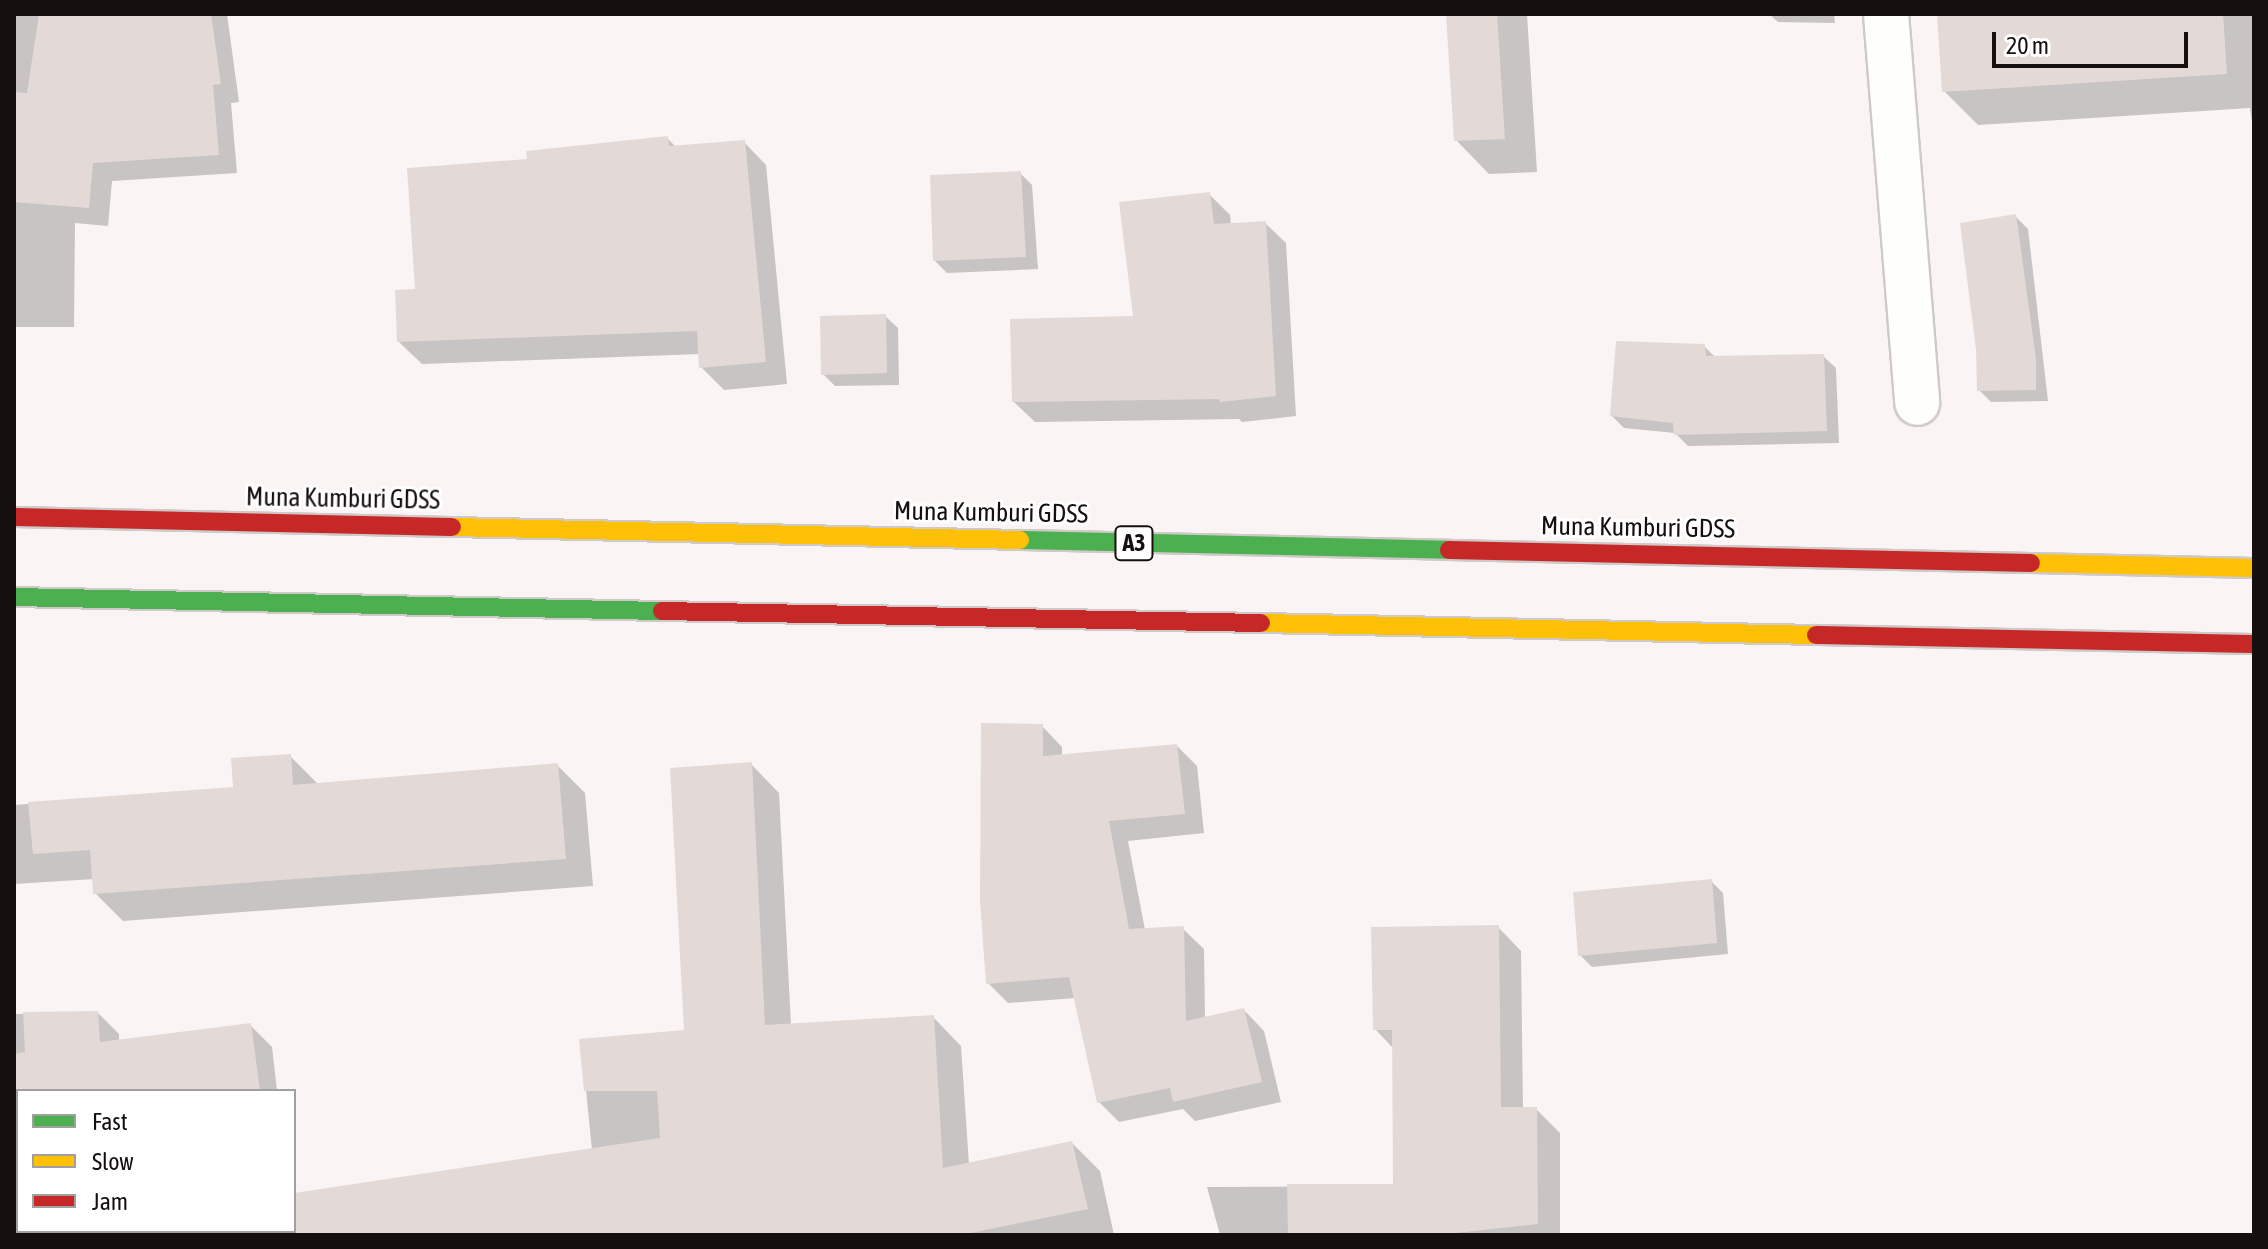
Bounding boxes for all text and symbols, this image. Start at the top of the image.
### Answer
scale bar [1996,16,2192,66]
text: 20 m [2006,32,2049,59]
street label: Muna Kumburi GDSS [246,482,440,516]
street label: Muna Kumburi GDSS [894,496,1088,530]
street label: Muna Kumburi GDSS [1541,511,1735,545]
road number: A3 [1114,523,1154,563]
legend [16,1089,296,1233]
text: Fast [92,1108,128,1135]
text: Slow [92,1148,134,1175]
text: Jam [92,1188,128,1215]

